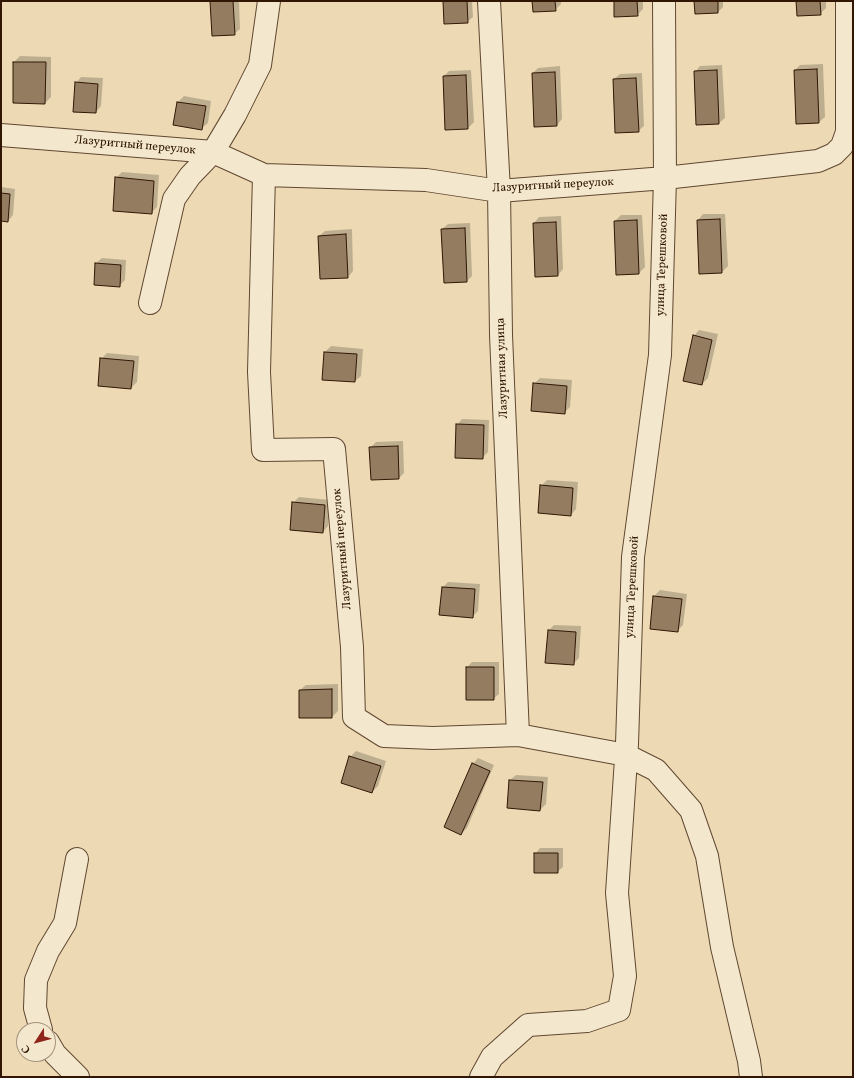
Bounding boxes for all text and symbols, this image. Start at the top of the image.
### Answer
street label: Лазуритный переулок [74,134,196,158]
street label: Лазуритный переулок [492,176,614,196]
street label: улица Терешковой [654,213,672,317]
street label: Лазуритная улица [494,317,512,419]
street label: Лазуритный переулок [331,488,355,610]
street label: улица Терешковой [623,535,643,639]
north arrow [16,1022,56,1062]
text: С [19,1041,35,1056]

